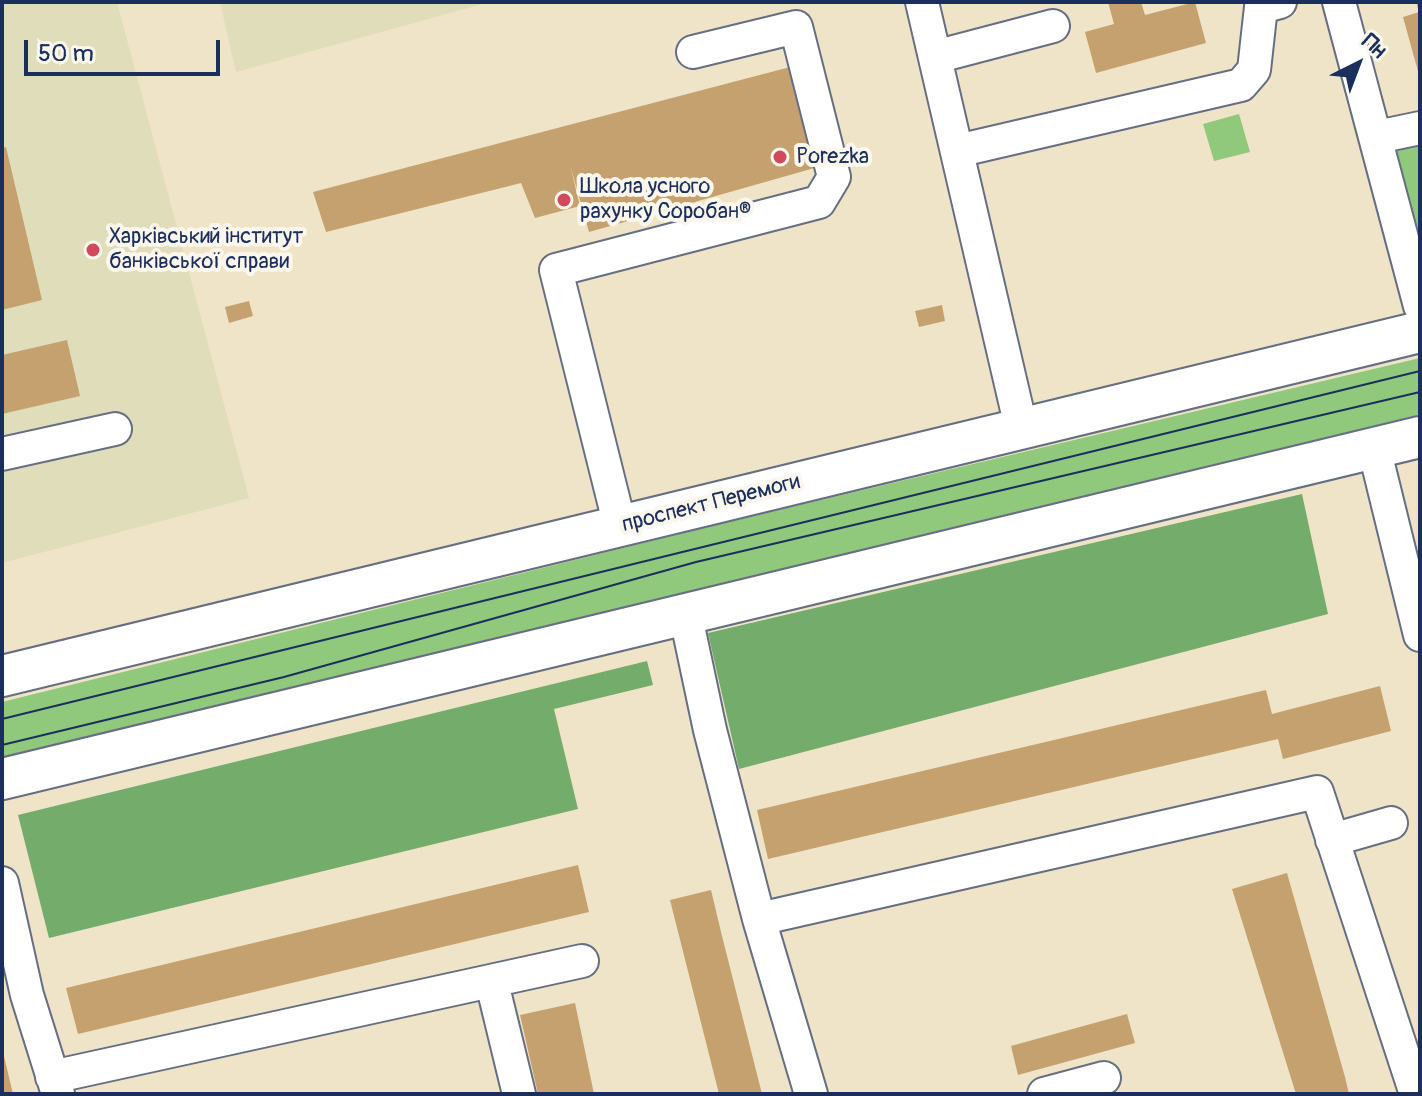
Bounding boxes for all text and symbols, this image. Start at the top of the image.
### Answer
scale bar [28,24,224,74]
north arrow [1318,24,1398,104]
text: Пн [1356,28,1392,65]
text: 50 m [38,39,94,68]
place label: Porezka [796,144,869,170]
marker: Porezka [771,148,789,166]
place label: Школа усного рахунку Соробан® [580,174,751,226]
marker: Школа усного рахунку Соробан® [555,191,573,209]
place label: Харківський інститут банківської справи [109,224,303,276]
marker: Харківський інститут банківської справи [84,241,102,259]
street label: проспект Перемоги [619,469,803,539]

